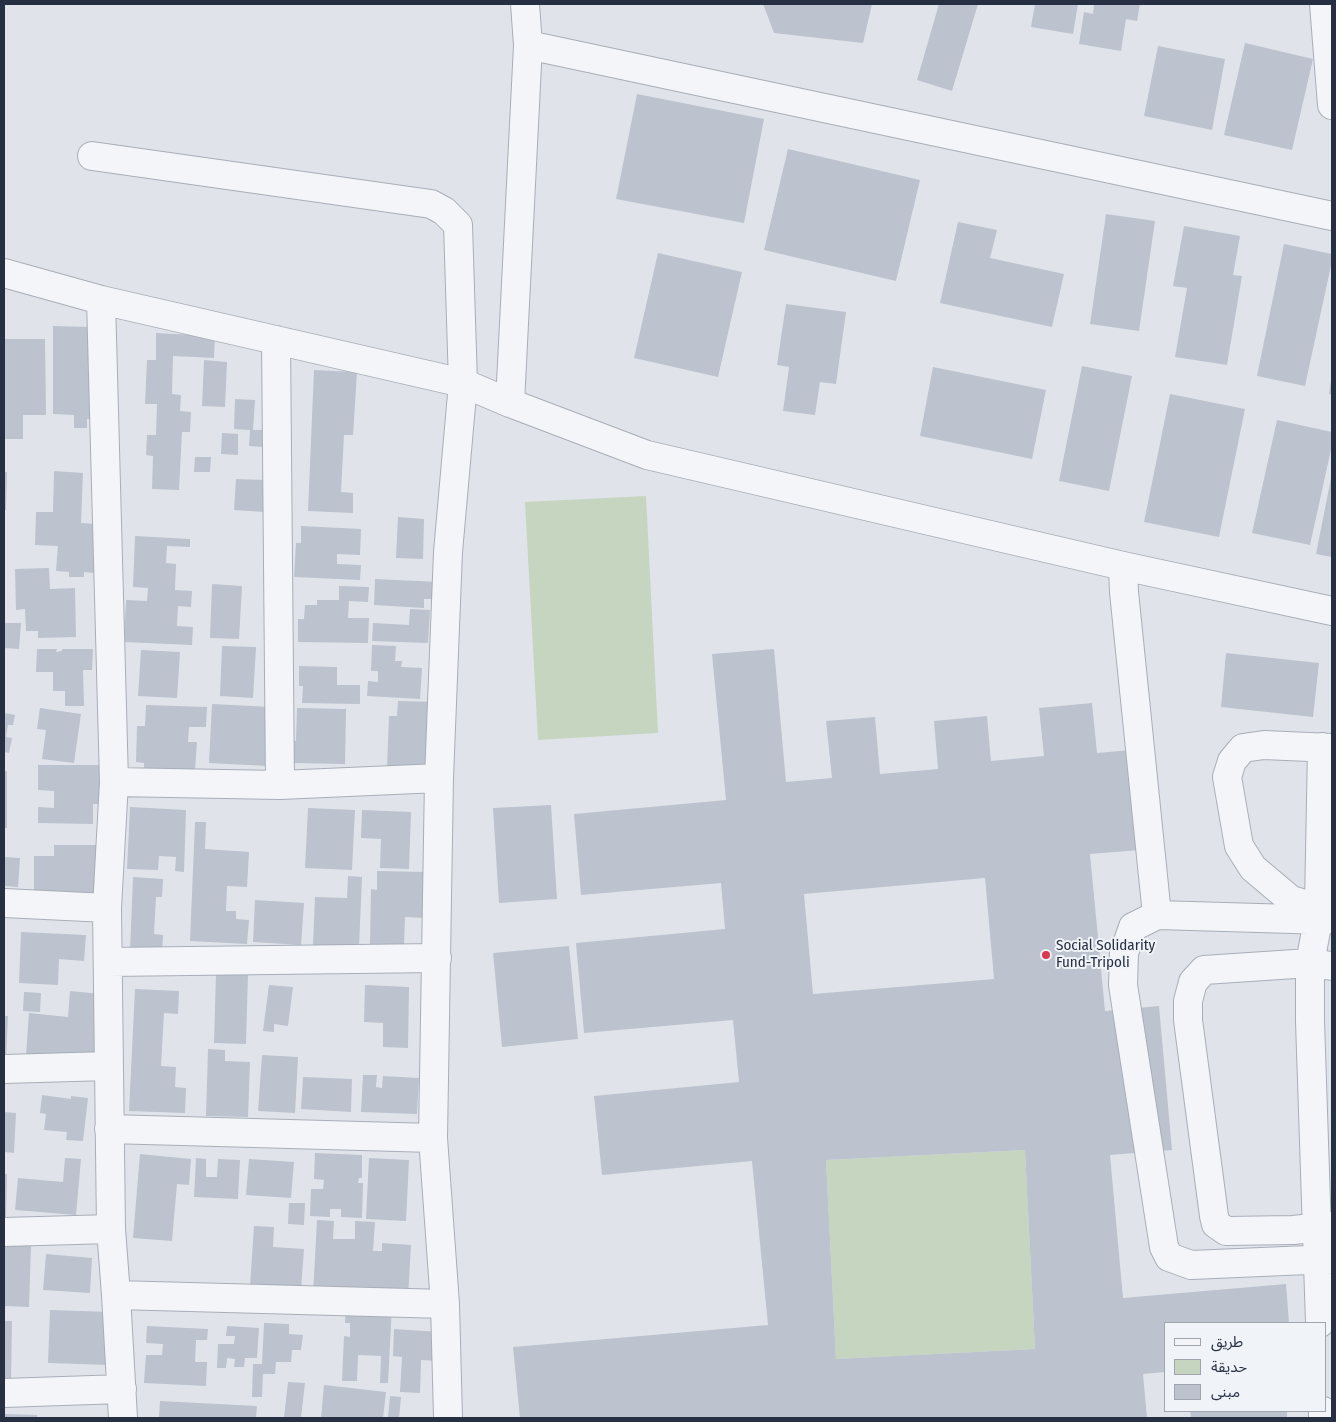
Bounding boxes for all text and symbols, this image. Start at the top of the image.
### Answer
place label: Social Solidarity Fund-Tripoli [1056,937,1155,972]
marker: Social Solidarity Fund-Tripoli [1040,949,1052,961]
legend [1164,1322,1326,1412]
text: طريق [1211,1333,1243,1351]
text: حديقة [1211,1358,1247,1376]
text: مبنى [1211,1383,1240,1401]

